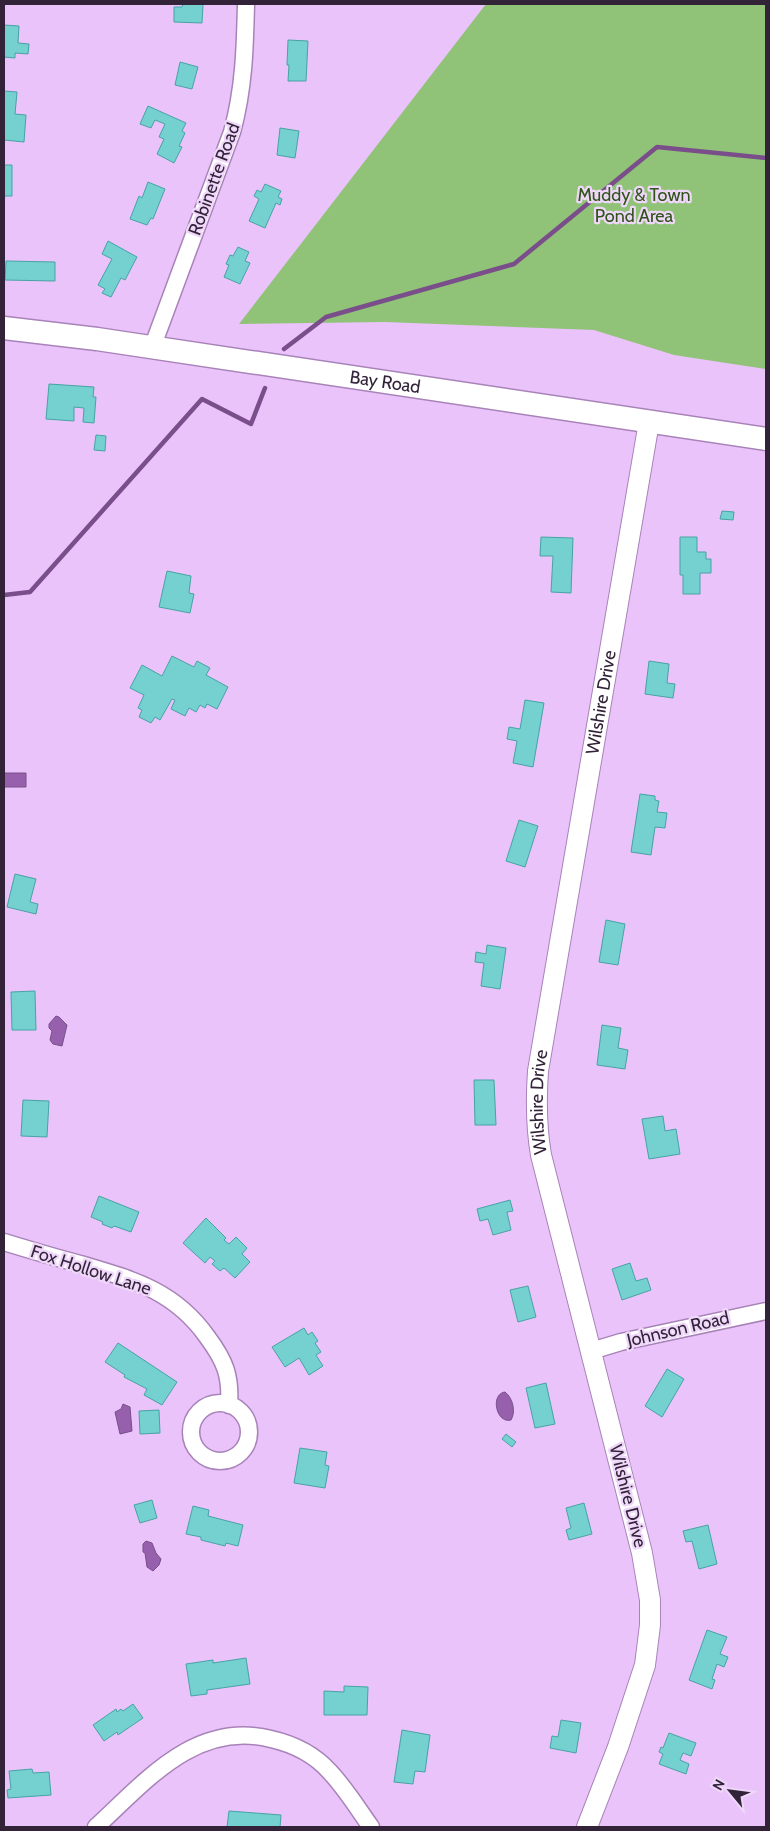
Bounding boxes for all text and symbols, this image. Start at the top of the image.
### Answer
street label: Robinette Road [184,120,244,238]
park label: Muddy & Town Pond Area [577,184,691,227]
street label: Bay Road [348,366,422,398]
street label: Wilshire Drive [581,649,621,756]
street label: Wilshire Drive [526,1048,552,1156]
street label: Fox Hollow Lane [28,1240,154,1300]
street label: Johnson Road [624,1307,731,1352]
street label: Wilshire Drive [605,1442,651,1550]
north arrow [705,1766,755,1816]
text: N [708,1776,729,1793]

